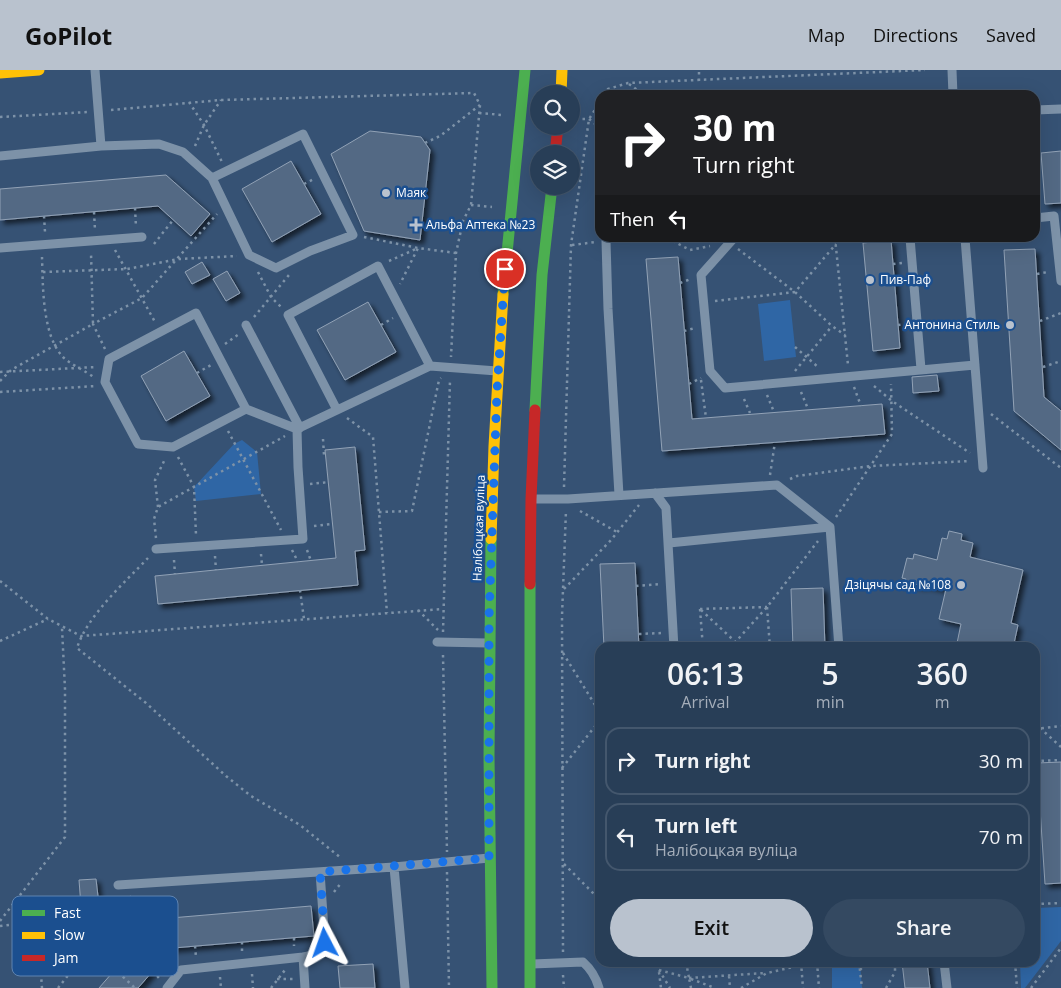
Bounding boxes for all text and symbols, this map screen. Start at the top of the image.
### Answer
text: GoPilot [25,19,112,52]
text: Map [808,23,845,47]
text: Directions [873,23,958,47]
text: Saved [986,23,1036,47]
map controls [530,85,580,195]
button: search [530,85,580,135]
text: 30 m [693,104,776,151]
icon: right [610,110,675,175]
button: layers [530,145,580,195]
text: Turn right [693,149,795,179]
place label: Маяк [396,184,427,201]
marker: Маяк [380,187,392,199]
icon: left [664,205,692,233]
text: Then [610,206,654,232]
place label: Альфа Аптека №23 [426,216,535,233]
marker: Альфа Аптека №23 [410,219,422,231]
pin [484,248,526,290]
icon: arrive [491,255,519,283]
place label: Пив-Паф [880,271,931,288]
marker: Пив-Паф [864,274,876,286]
place label: Антонина Стиль [905,316,1000,333]
marker: Антонина Стиль [1004,319,1016,331]
street label: Налібоцкая вуліца [468,474,489,582]
place label: Дзіцячы сад №108 [845,576,951,593]
marker: Дзіцячы сад №108 [955,579,967,591]
text: 06:13 [667,653,744,694]
text: 5 [822,653,839,694]
text: 360 [917,653,968,694]
text: Arrival [681,691,730,713]
text: min [816,691,845,713]
text: m [935,691,950,713]
icon: right [612,747,640,775]
text: Turn right [655,748,750,774]
text: 30 m [979,748,1023,774]
text: Turn left [655,813,737,839]
icon: left [612,823,640,851]
text: 70 m [979,824,1023,850]
text: Налібоцкая вуліца [655,839,798,861]
legend [12,896,178,976]
button: Exit [610,899,813,957]
button: Share [823,899,1025,957]
text: Fast [54,903,81,922]
position arrow [298,916,350,968]
text: Slow [54,925,85,944]
text: Jam [52,948,79,967]

